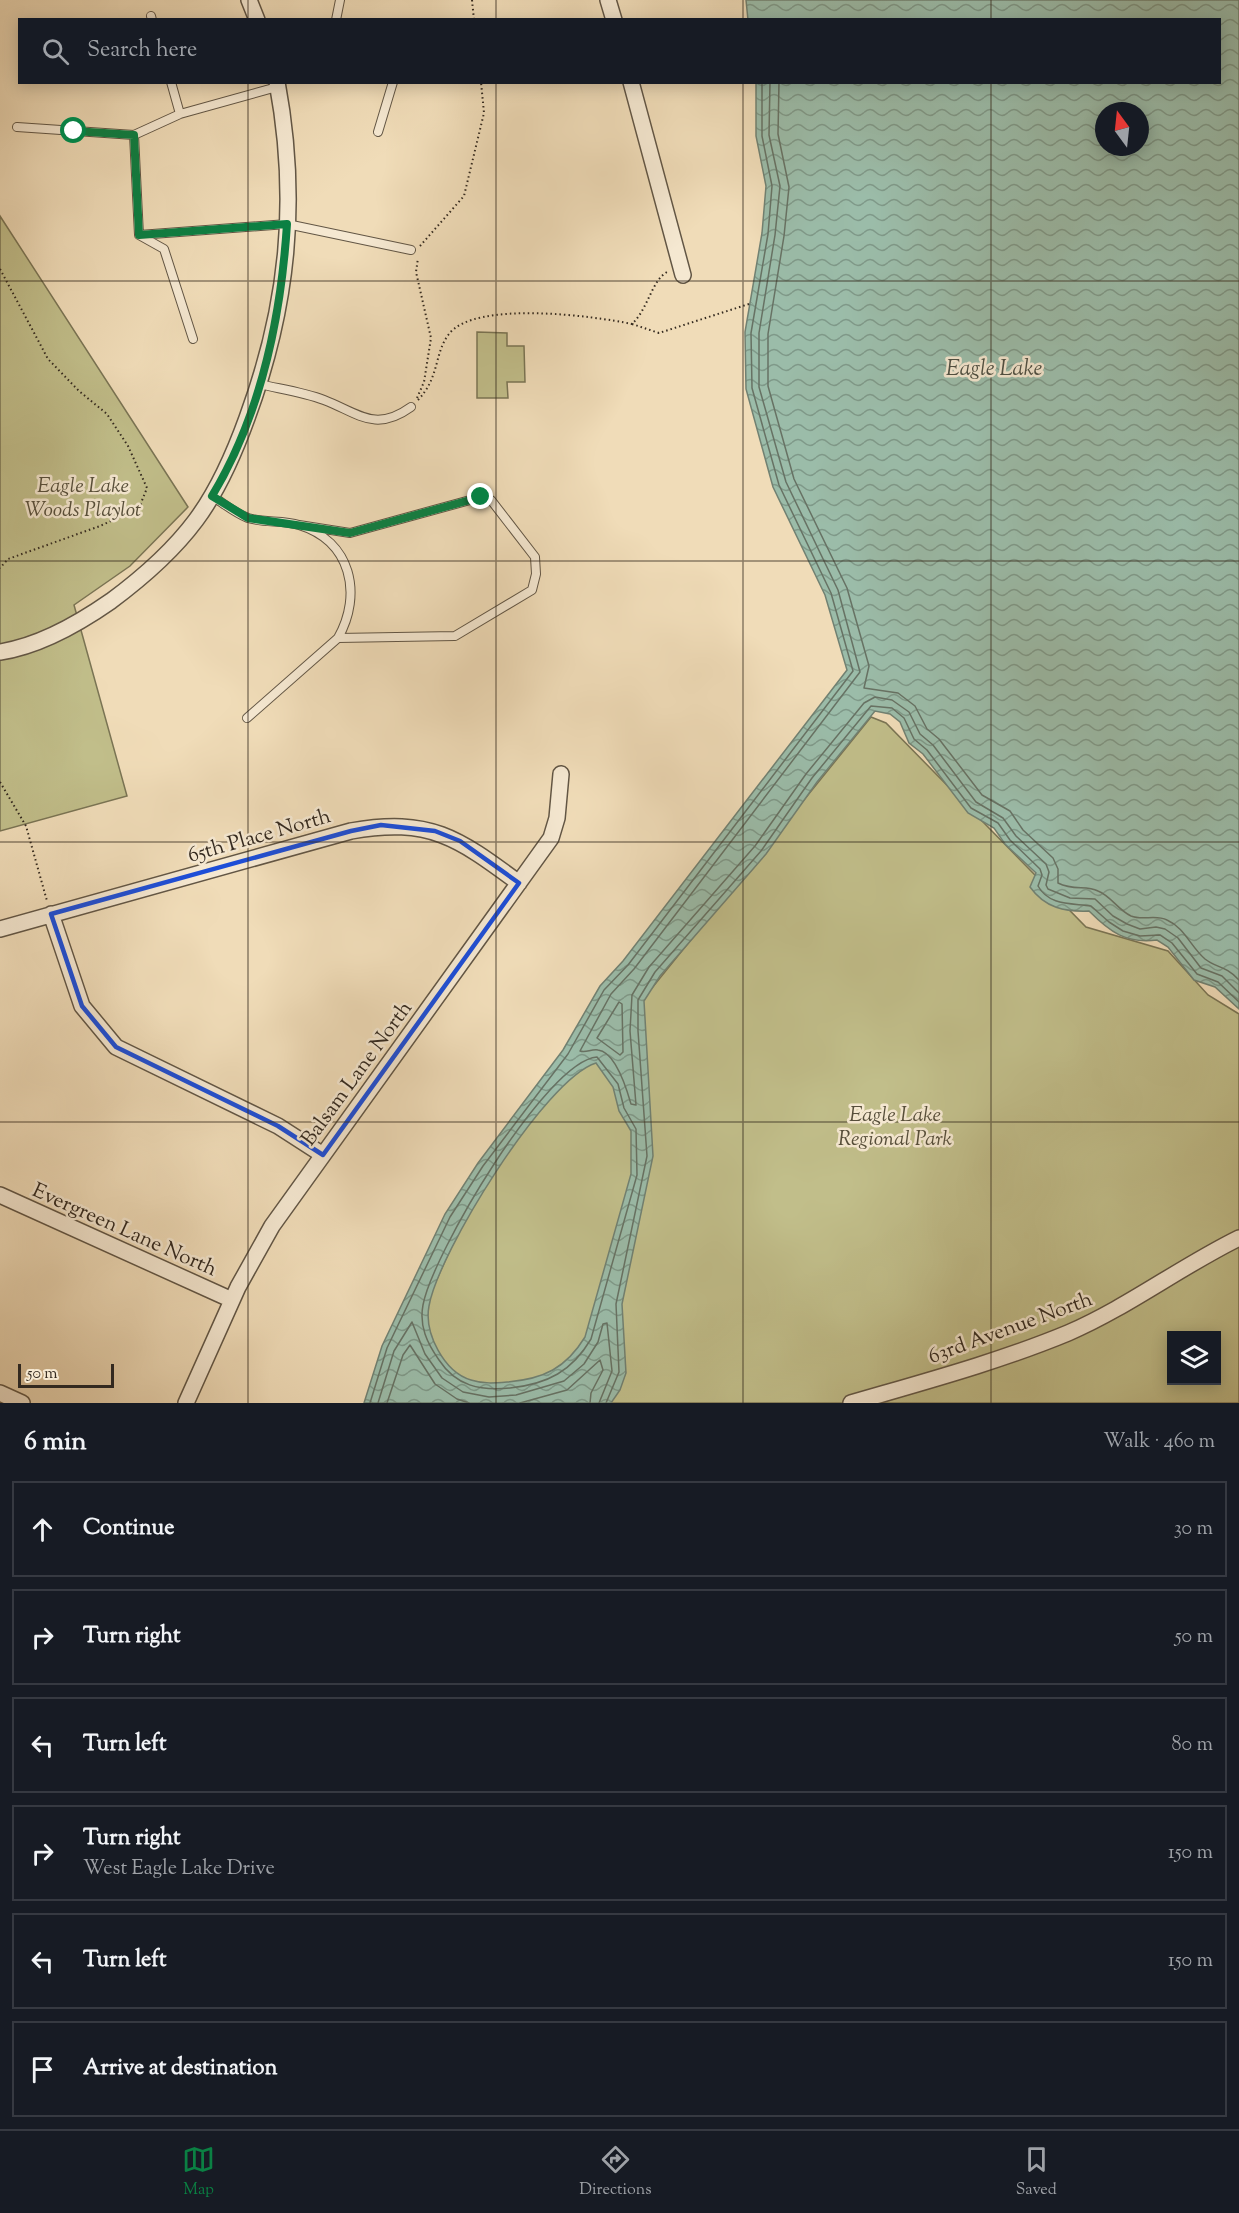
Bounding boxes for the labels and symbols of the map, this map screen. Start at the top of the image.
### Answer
north arrow [1095,102,1149,156]
route start [60,117,86,143]
water label: Eagle Lake [946,354,1042,386]
park label: Eagle Lake Woods Playlot [25,472,141,526]
route end [467,483,493,509]
street label: 65th Place North [184,802,335,872]
street label: Balsam Lane North [295,996,421,1153]
park label: Eagle Lake Regional Park [838,1101,953,1155]
street label: Evergreen Lane North [27,1177,221,1285]
street label: 63rd Avenue North [924,1285,1097,1373]
scale bar [18,1361,114,1388]

